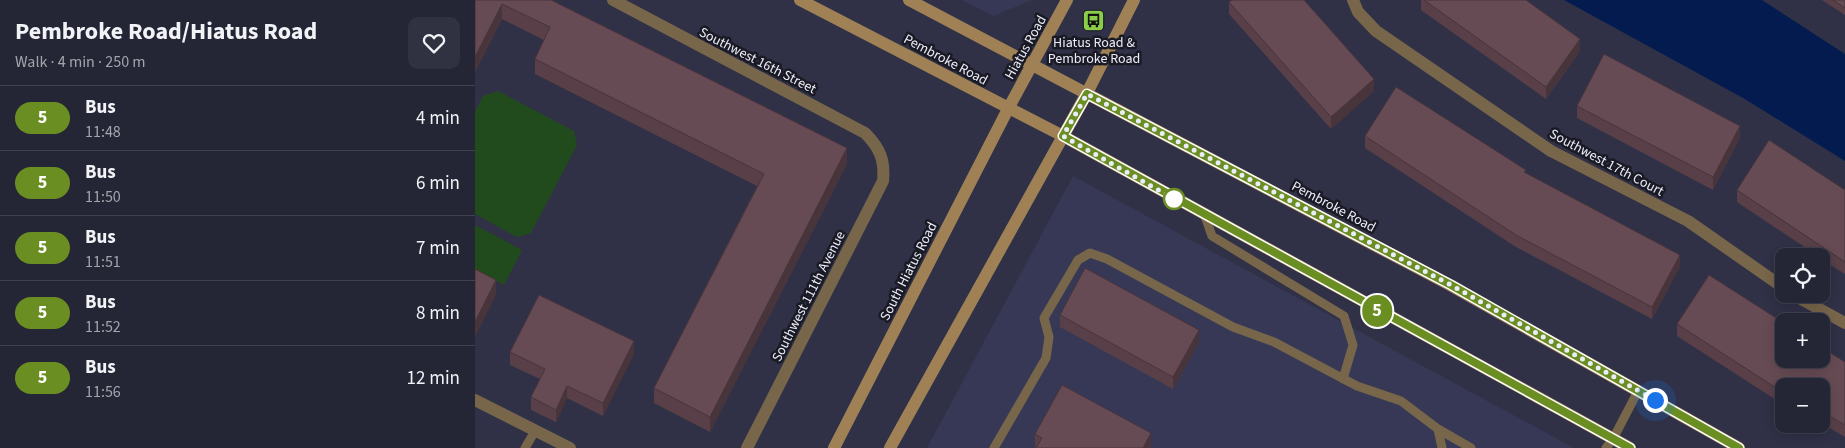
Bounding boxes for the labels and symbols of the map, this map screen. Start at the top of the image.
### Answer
bus stop icon: Hiatus Road & Pembroke Road [1082,8,1106,32]
street label: Hiatus Road [1000,12,1052,83]
street label: Southwest 16th Street [695,23,820,99]
street label: Pembroke Road [900,29,991,90]
place label: Hiatus Road & Pembroke Road [1048,33,1140,69]
street label: Southwest 17th Court [1546,124,1668,202]
street label: Pembroke Road [1288,176,1379,237]
unlabelled marker [1163,188,1185,210]
street label: South Hiatus Road [875,219,942,324]
street label: Southwest 111th Avenue [767,228,851,365]
line badge: 5 [1361,295,1393,327]
your location [1643,388,1668,413]

